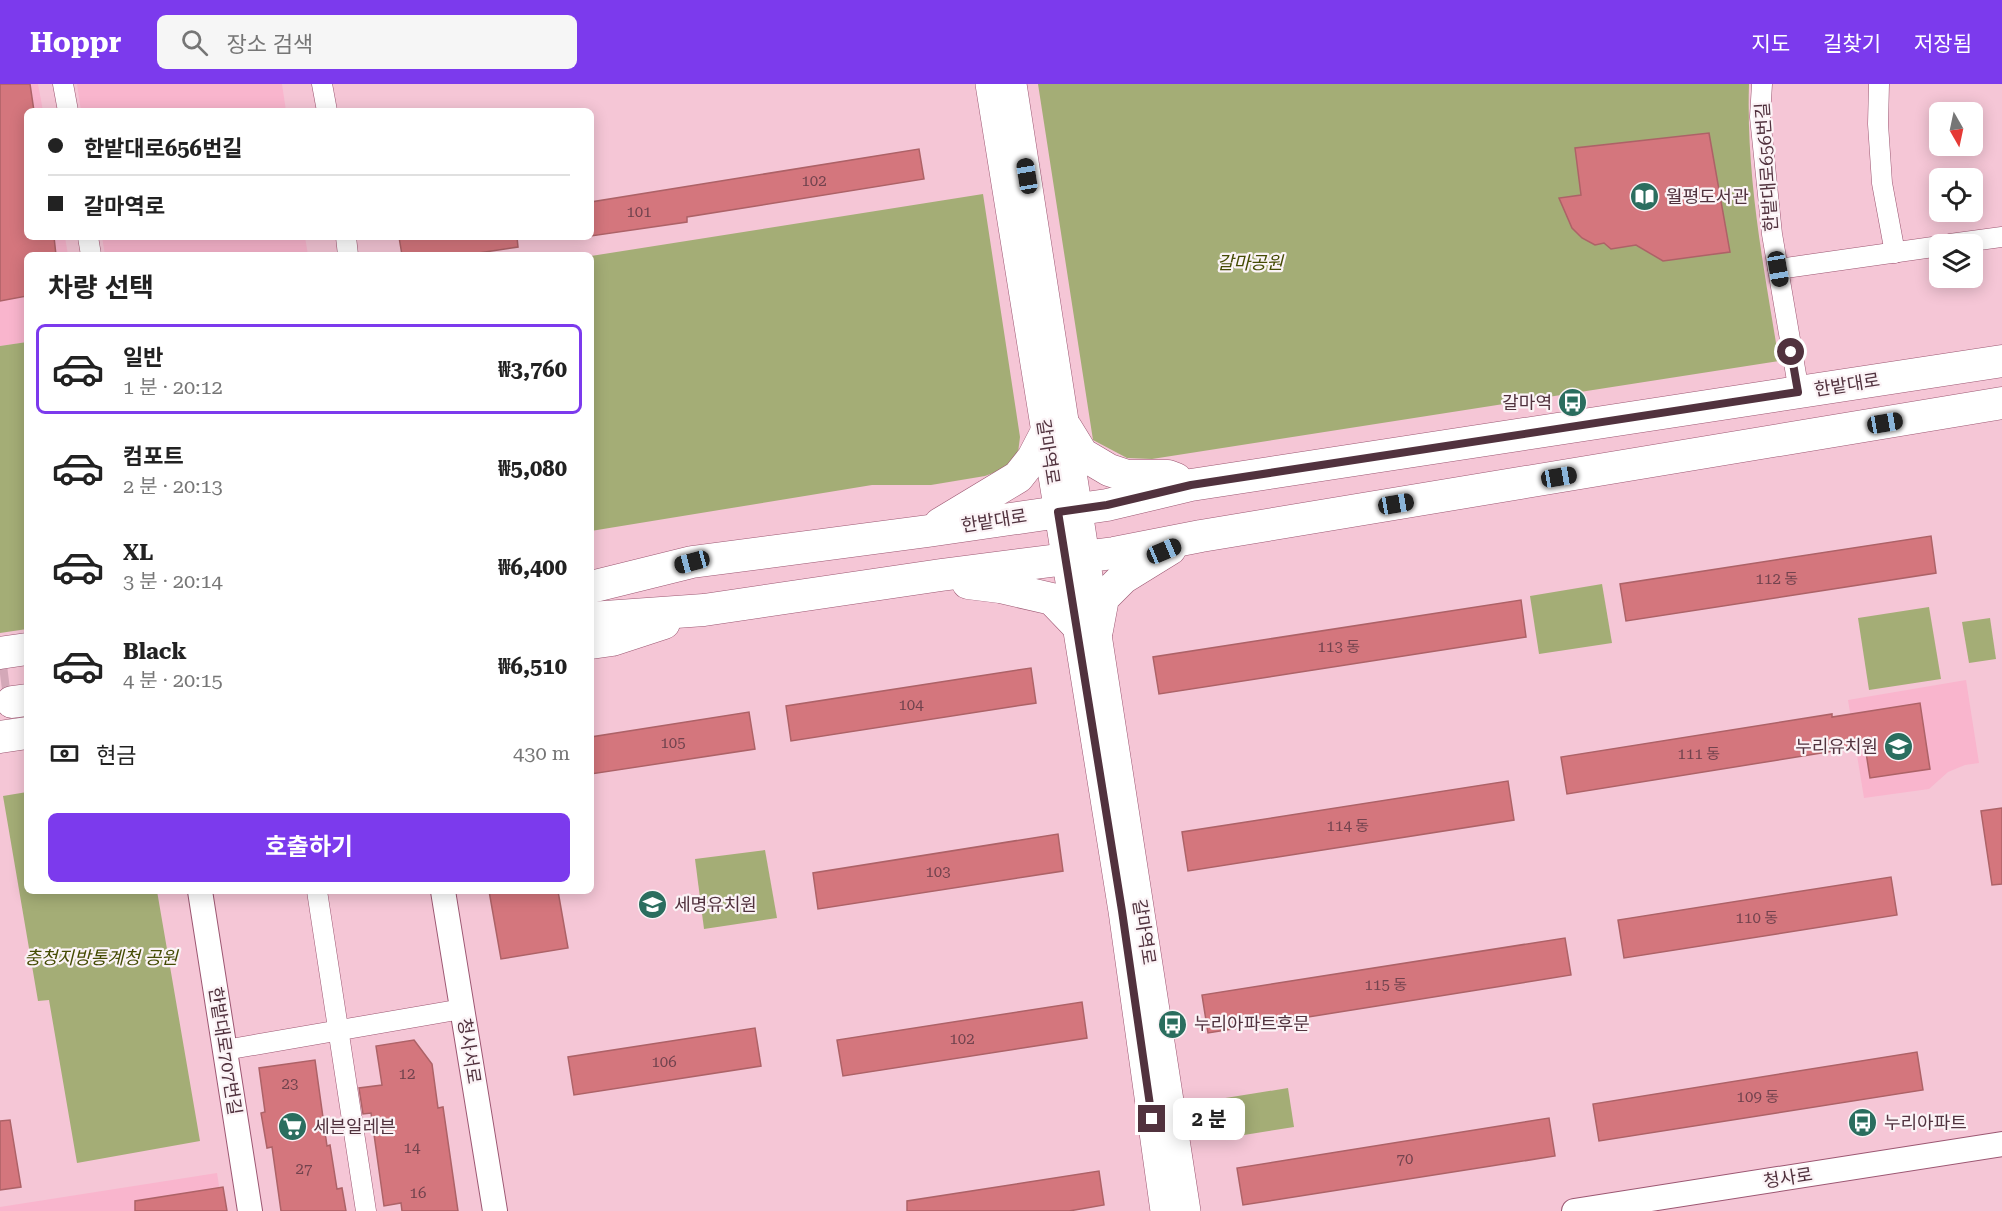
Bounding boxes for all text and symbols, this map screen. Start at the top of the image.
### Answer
search box [157,15,577,69]
text: Hoppr [30,26,121,59]
icon: search [178,26,211,59]
text: 장소 검색 [226,32,313,57]
text: 지도 [1751,32,1790,56]
text: 길찾기 [1823,32,1881,56]
text: 저장됨 [1914,32,1972,56]
street label: 한밭대로656번길 [1752,102,1781,232]
north arrow [1929,102,1983,156]
map controls [1929,102,1983,288]
text: 한밭대로656번길 [84,136,242,161]
car [1015,157,1039,195]
button: locate [1929,168,1983,222]
house number: 102 [801,172,827,190]
library icon: 월평도서관 [1629,181,1661,213]
place label: 월평도서관 [1666,186,1749,207]
text: 갈마역로 [84,194,165,219]
house number: 101 [626,203,652,221]
button: layers [1929,234,1983,288]
car [1766,250,1790,288]
park label: 갈마공원 [1217,252,1285,273]
text: 차량 선택 [48,272,154,304]
route start [1777,338,1804,365]
icon: car [51,342,105,396]
text: 일반 [123,345,163,370]
text: ₩3,760 [498,357,567,382]
street label: 한밭대로 [1813,369,1881,400]
text: 1 분 · 20:12 [123,375,223,399]
bus stop icon: 갈마역 [1557,387,1589,419]
place label: 갈마역 [1502,392,1552,413]
car [1866,411,1904,435]
street label: 갈마역로 [1033,418,1064,486]
icon: car [51,441,105,495]
text: 컴포트 [123,444,184,469]
text: ₩5,080 [498,456,567,481]
car [1540,465,1578,489]
text: 2 분 · 20:13 [123,474,223,498]
car [1377,492,1415,516]
street label: 한밭대로 [960,505,1028,536]
car [1144,536,1184,566]
icon: car [51,540,105,594]
text: XL [123,540,153,565]
car [672,549,712,575]
text: ₩6,400 [498,555,567,580]
text: 3 분 · 20:14 [123,569,223,593]
house number: 112 동 [1756,570,1798,588]
house number: 113 동 [1318,638,1360,656]
icon: car [51,639,105,693]
text: Black [123,639,187,664]
text: ₩6,510 [498,654,567,679]
text: 4 분 · 20:15 [123,668,223,692]
house number: 104 [898,696,924,714]
school or university icon: 누리유치원 [1883,731,1915,763]
house number: 105 [660,734,686,752]
place label: 누리유치원 [1795,736,1878,757]
icon: cash [48,737,81,770]
text: 430 m [513,741,570,765]
text: 현금 [96,743,136,768]
house number: 111 동 [1678,745,1720,763]
button: 호출하기 [48,813,570,882]
house number: 114 동 [1327,817,1369,835]
house number: 103 [925,863,951,881]
school or university icon: 세명유치원 [637,889,669,921]
place label: 세명유치원 [674,894,757,915]
street label: 갈마역로 [1129,898,1160,966]
house number: 110 동 [1736,909,1778,927]
park label: 충청지방통계청 공원 [24,947,179,968]
house number: 115 동 [1365,976,1407,994]
street label: 한밭대로707번길 [205,985,246,1117]
bus stop icon: 누리아파트후문 [1157,1008,1189,1040]
place label: 누리아파트후문 [1194,1013,1310,1034]
street label: 청사서로 [454,1017,485,1085]
house number: 102 [949,1030,975,1048]
house number: 106 [651,1053,677,1071]
house number: 12 [399,1065,415,1083]
house number: 23 [282,1075,298,1093]
house number: 109 동 [1737,1088,1779,1106]
callout: 2 분 [1173,1098,1245,1140]
route end [1138,1105,1165,1132]
text: 2 분 [1192,1107,1226,1131]
bus stop icon: 누리아파트 [1847,1107,1879,1139]
supermarket icon: 세븐일레븐 [276,1111,308,1143]
place label: 누리아파트 [1884,1112,1967,1133]
place label: 세븐일레븐 [313,1116,396,1137]
house number: 14 [404,1139,421,1157]
house number: 70 [1397,1150,1413,1168]
house number: 27 [296,1160,312,1178]
street label: 청사로 [1762,1163,1814,1192]
house number: 16 [410,1184,426,1202]

